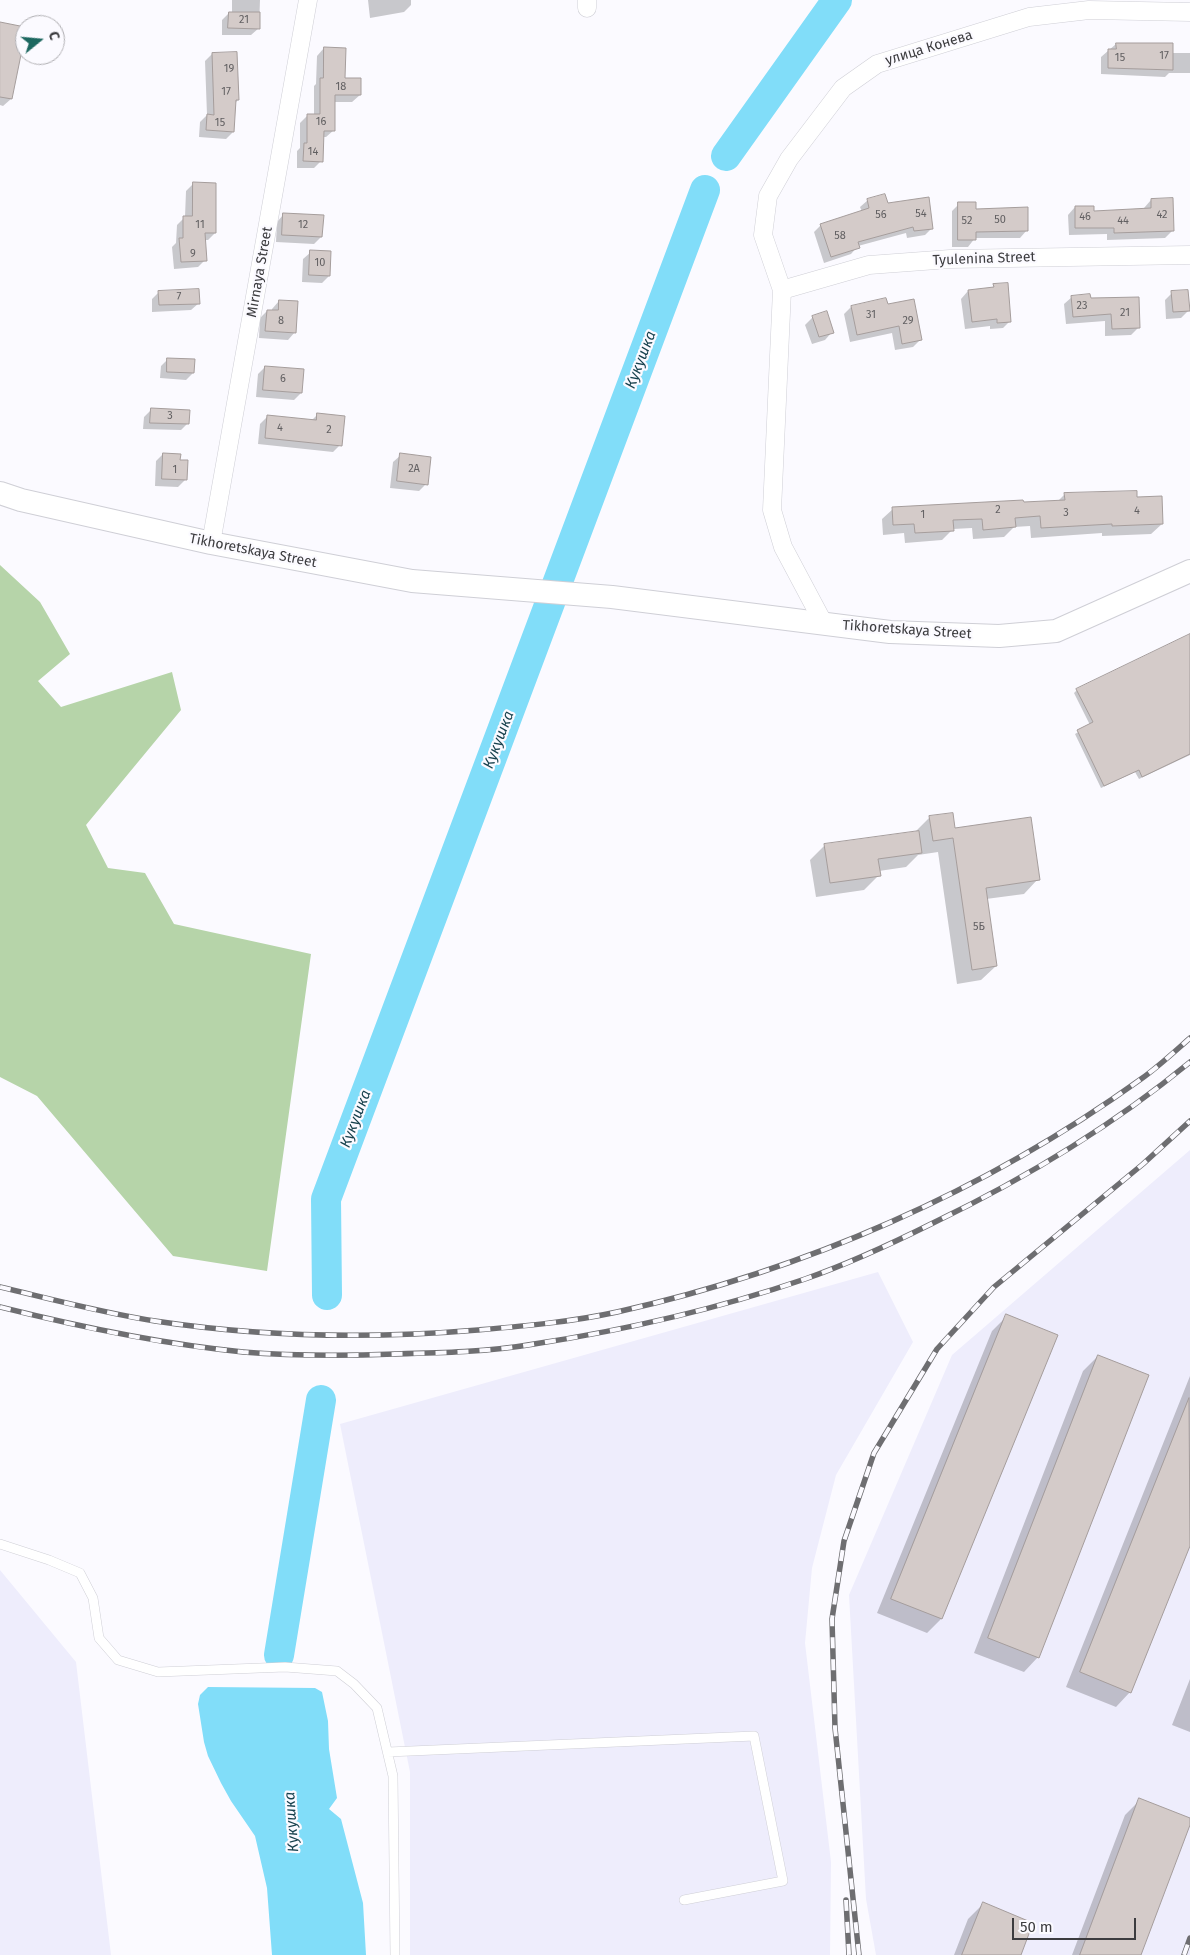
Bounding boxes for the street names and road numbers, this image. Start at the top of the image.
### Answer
street label: улица Конева [883,27,975,69]
street label: Mirnaya Street [244,225,276,319]
street label: Tyulenina Street [932,249,1036,269]
street label: Tikhoretskaya Street [188,530,318,572]
street label: Tikhoretskaya Street [842,617,972,643]

